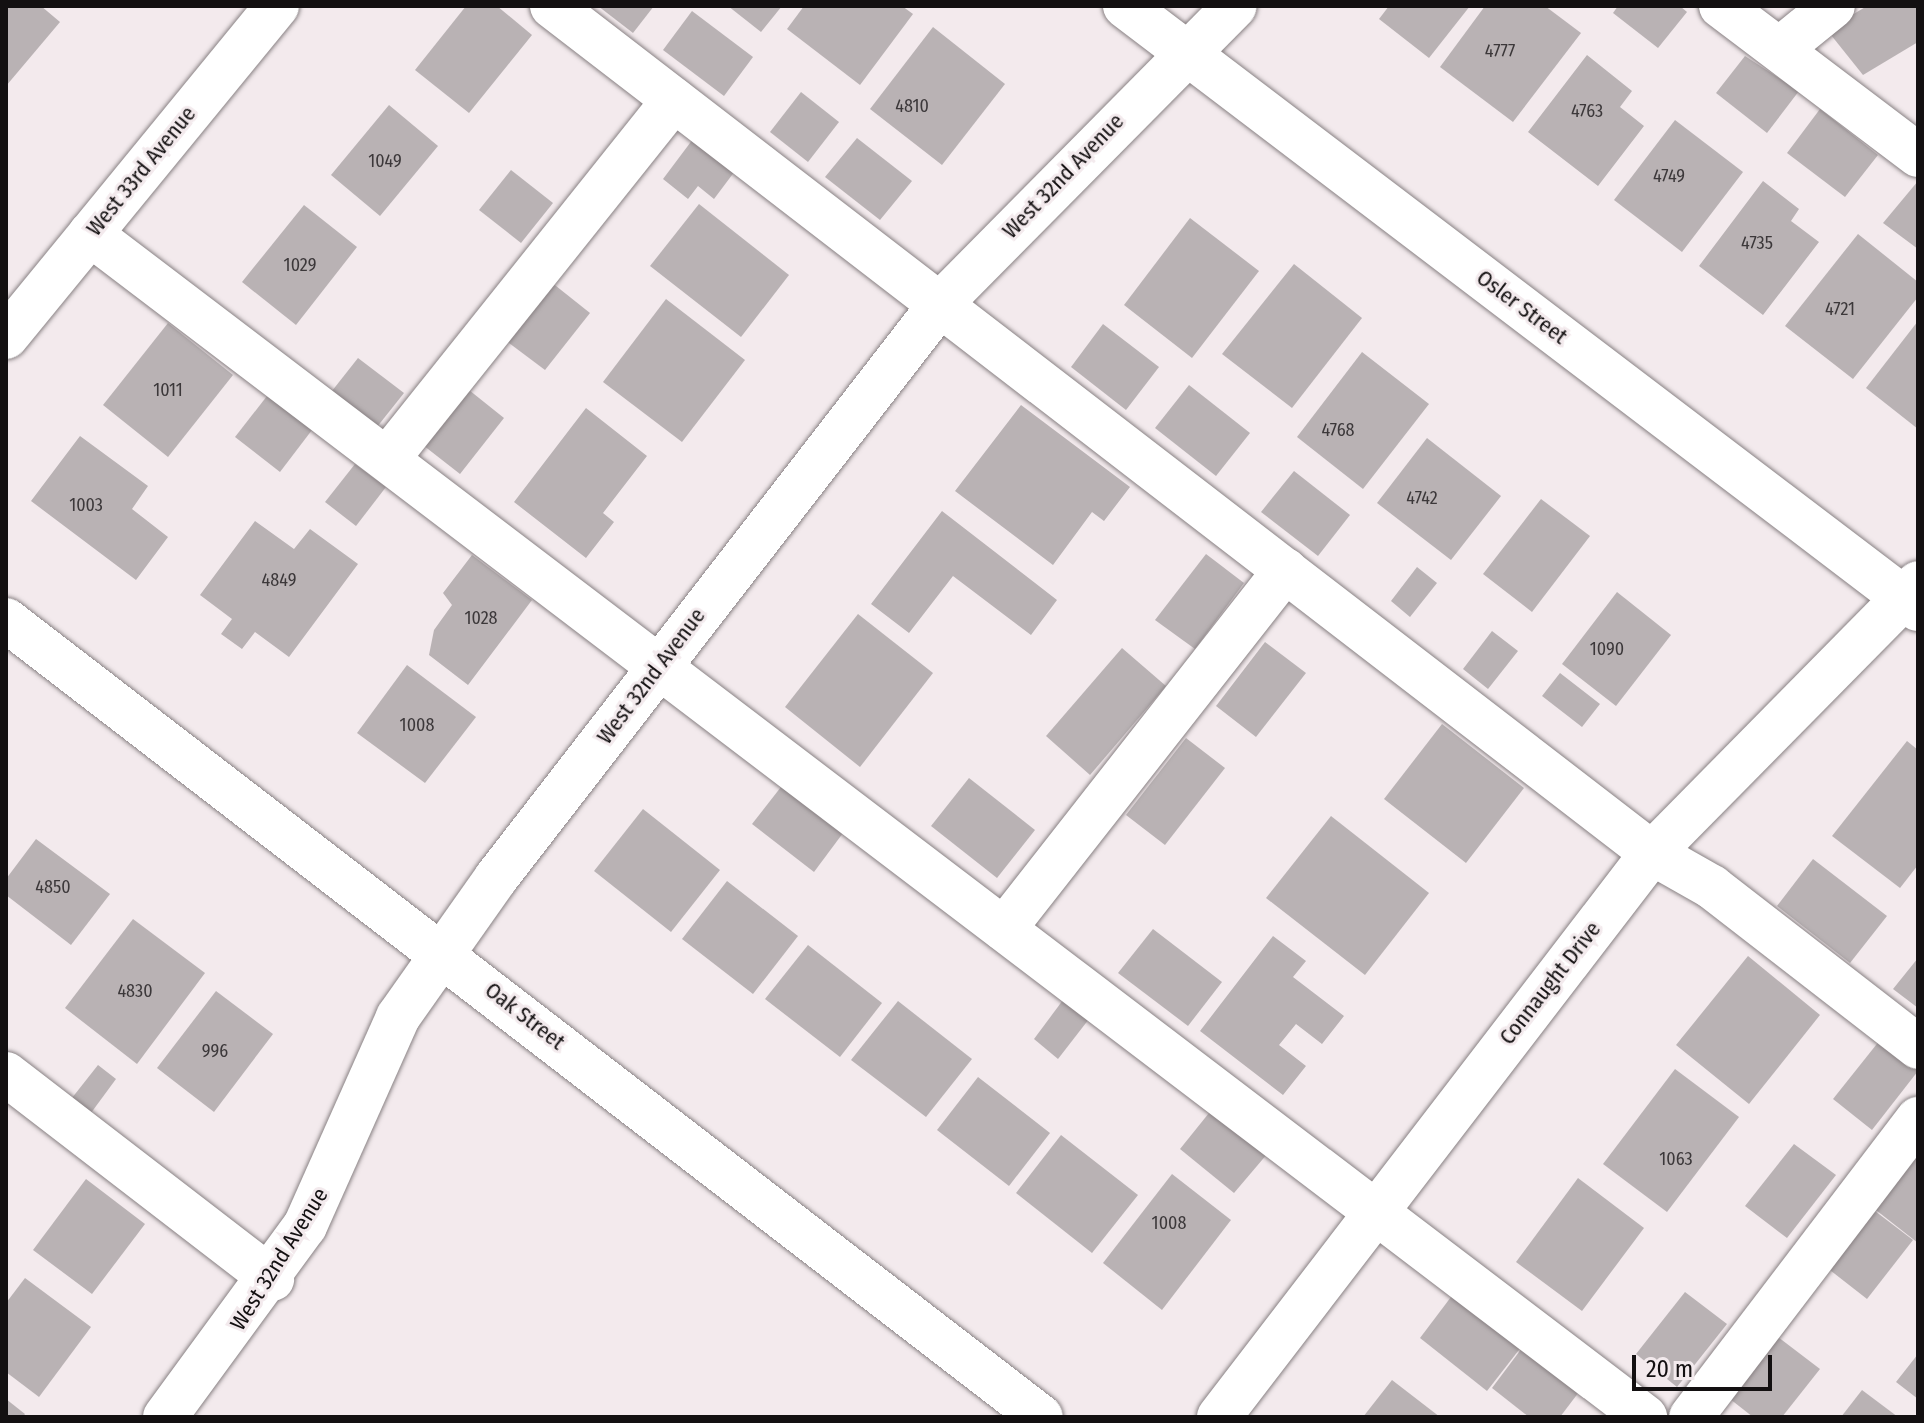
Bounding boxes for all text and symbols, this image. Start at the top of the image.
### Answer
house number: 4777 [1485,40,1515,62]
house number: 4810 [895,95,929,117]
house number: 4763 [1571,100,1603,122]
street label: West 33rd Avenue [81,101,201,241]
street label: West 32nd Avenue [997,108,1129,244]
house number: 1049 [368,150,402,172]
house number: 4749 [1653,165,1685,187]
house number: 4735 [1741,232,1773,254]
house number: 1029 [284,254,316,276]
street label: Osler Street [1471,264,1573,350]
house number: 4721 [1825,298,1855,320]
house number: 1011 [153,379,183,401]
house number: 4768 [1321,419,1355,441]
house number: 4742 [1406,487,1438,509]
house number: 1003 [69,494,103,516]
house number: 4849 [262,569,296,591]
street label: West 32nd Avenue [591,603,711,749]
house number: 1028 [464,607,498,629]
house number: 1090 [1590,638,1624,660]
house number: 1008 [400,714,434,736]
house number: 4850 [35,876,71,898]
street label: Connaught Drive [1494,916,1606,1050]
street label: Oak Street [480,977,570,1055]
house number: 4830 [117,980,153,1002]
house number: 996 [202,1040,228,1062]
house number: 1063 [1659,1148,1693,1170]
street label: West 32nd Avenue [225,1183,333,1335]
house number: 1008 [1152,1212,1186,1234]
scale bar [1636,1339,1776,1389]
text: 20 m [1646,1355,1693,1383]

